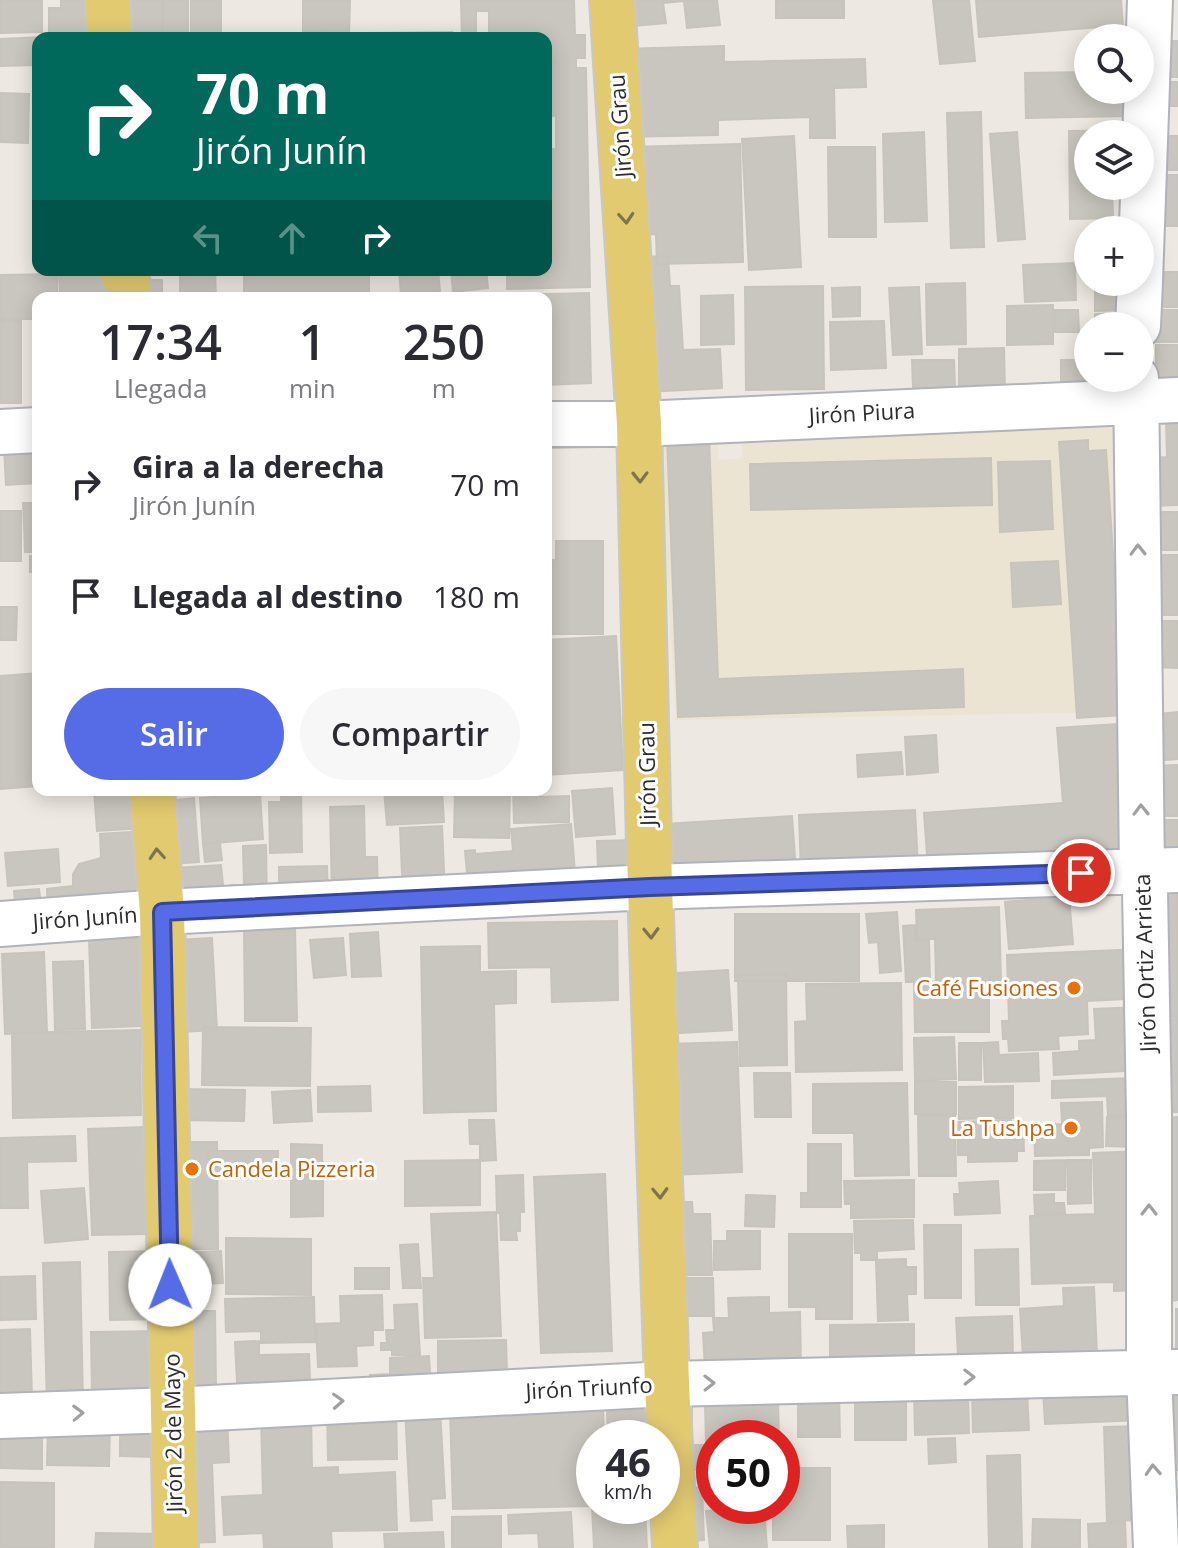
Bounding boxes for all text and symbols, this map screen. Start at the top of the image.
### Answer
map controls [1074,24,1154,392]
button: search [1074,24,1154,104]
text: 70 m [196,54,330,130]
icon: right [64,64,168,168]
street label: Jirón Grau [600,73,638,181]
button: layers [1074,120,1154,200]
text: Jirón Junín [196,126,368,175]
one-way arrow [617,212,634,225]
icon: left [186,216,230,260]
icon: ahead [270,216,314,260]
icon: right [354,216,398,260]
button: + [1074,216,1154,296]
text: 17:34 [99,309,222,374]
text: 1 [299,309,326,374]
text: 250 [403,309,485,374]
button: − [1074,312,1154,392]
text: Llegada [114,370,207,406]
text: min [289,370,336,406]
text: m [432,370,456,406]
street label: Jirón Piura [806,394,916,430]
text: Gira a la derecha [132,446,385,487]
icon: right [64,462,108,506]
text: 70 m [450,464,520,505]
one-way arrow [631,471,649,484]
text: Jirón Junín [132,487,256,523]
one-way arrow [1129,543,1146,556]
icon: arrive [64,574,108,618]
text: Llegada al destino [132,576,403,617]
text: 180 m [433,576,520,617]
button: Salir [64,688,284,780]
button: Compartir [300,688,520,780]
street label: Jirón Grau [630,722,662,828]
one-way arrow [1133,803,1150,816]
pin [1047,839,1115,907]
one-way arrow [149,847,166,860]
icon: arrive [1059,851,1103,895]
street label: Jirón Ortiz Arrieta [1126,873,1162,1055]
street label: Jirón Junín [30,898,138,936]
one-way arrow [643,927,660,940]
place label: Café Fusiones [916,972,1058,1002]
marker: Café Fusiones [1065,979,1083,997]
place label: La Tushpa [950,1112,1055,1142]
marker: La Tushpa [1062,1119,1080,1137]
place label: Candela Pizzeria [208,1153,375,1183]
marker: Candela Pizzeria [183,1160,201,1178]
one-way arrow [652,1187,669,1200]
one-way arrow [1140,1203,1158,1216]
position arrow [128,1243,212,1327]
street label: Jirón 2 de Mayo [156,1353,188,1515]
one-way arrow [963,1368,976,1386]
street label: Jirón Triunfo [523,1369,653,1405]
one-way arrow [703,1374,716,1392]
one-way arrow [332,1393,345,1410]
one-way arrow [72,1405,85,1422]
speed limit sign: 50 [696,1420,800,1524]
text: 46 [605,1434,651,1489]
one-way arrow [1145,1463,1162,1476]
text: km/h [604,1478,652,1505]

